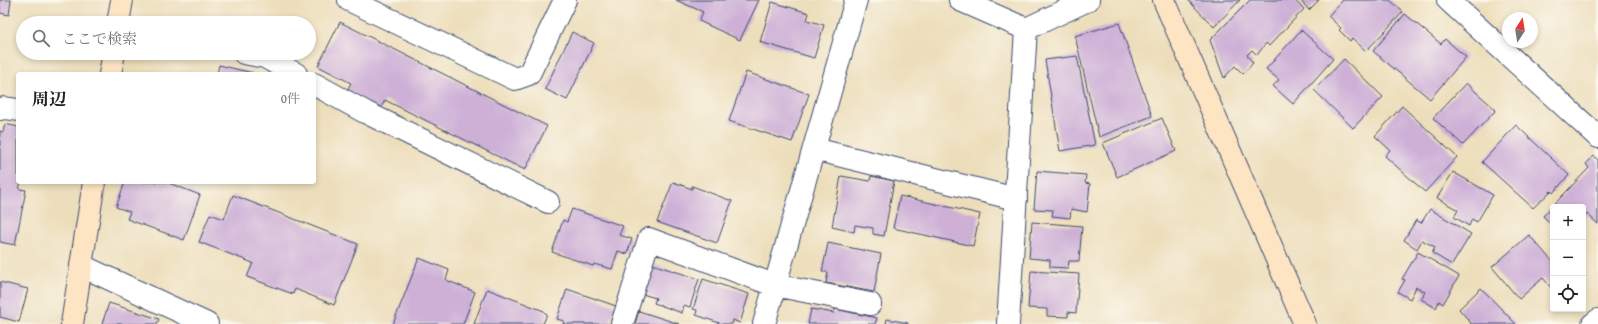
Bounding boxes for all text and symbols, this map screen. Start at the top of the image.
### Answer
north arrow [1502,12,1538,48]
search box [16,16,316,60]
icon: search [30,27,52,49]
text: ここで検索 [62,28,137,49]
text: 周辺 [32,86,66,111]
text: 0件 [281,89,300,108]
map controls [1550,204,1586,312]
button: + [1550,204,1586,240]
button: − [1550,240,1586,276]
button: locate [1550,276,1586,312]

